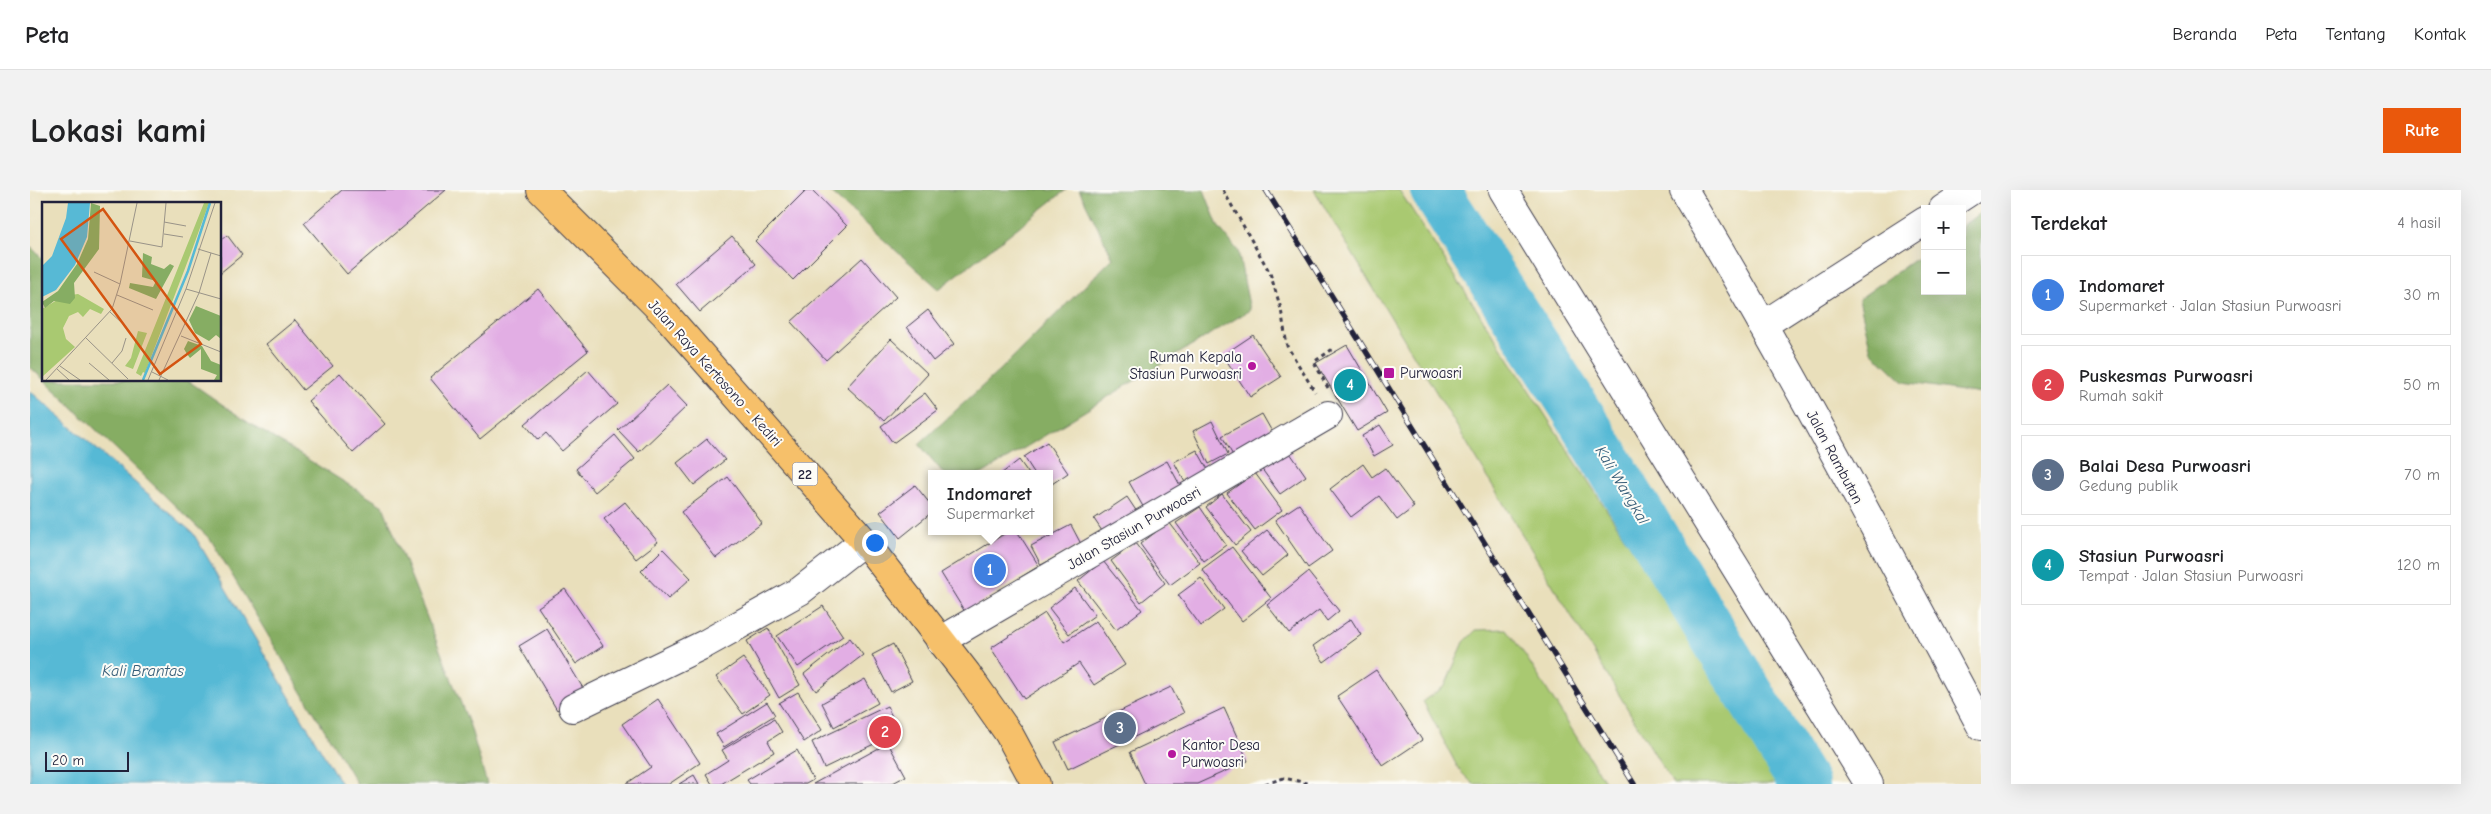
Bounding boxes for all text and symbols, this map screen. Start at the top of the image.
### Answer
text: Peta [25,21,70,49]
text: Beranda [2172,24,2237,45]
text: Peta [2265,24,2297,45]
text: Tentang [2325,24,2386,45]
text: Kontak [2414,24,2466,45]
button: Rute [2383,108,2461,153]
text: Lokasi kami [30,110,207,151]
inset map [42,202,221,381]
map controls [1921,205,1966,295]
button: + [1921,205,1966,250]
text: Terdekat [2031,211,2107,235]
text: 4 hasil [2397,214,2441,232]
button: − [1921,250,1966,295]
text: Indomaret [2079,275,2164,297]
text: 1 [2045,286,2051,304]
text: 30 m [2404,286,2440,304]
street label: Jalan Raya Kertosono - Kediri [644,296,786,450]
text: Supermarket · Jalan Stasiun Purwoasri [2079,297,2342,315]
place label: Rumah Kepala Stasiun Purwoasri [1130,348,1242,383]
marker: Rumah Kepala Stasiun Purwoasri [1246,360,1258,372]
place label: Purwoasri [1400,364,1462,382]
text: Puskesmas Purwoasri [2079,365,2253,387]
pin: 4 [1334,366,1366,404]
marker: Purwoasri [1382,366,1396,380]
text: 2 [2044,376,2052,394]
text: 50 m [2403,376,2440,394]
text: Rumah sakit [2079,387,2163,405]
street label: Jalan Rambutan [1803,407,1867,507]
water label: Kali Wangkal [1592,443,1653,528]
text: Balai Desa Purwoasri [2079,455,2251,477]
road number: 22 [792,462,818,486]
text: 3 [2044,466,2052,484]
text: 70 m [2404,466,2440,484]
popup [928,470,1053,535]
text: Gedung publik [2079,477,2178,495]
street label: Jalan Stasiun Purwoasri [1064,482,1204,574]
text: Indomaret [947,483,1032,505]
text: Supermarket [947,505,1034,523]
your location [862,530,888,556]
text: Stasiun Purwoasri [2079,545,2224,567]
pin: 1 [974,551,1006,589]
text: 4 [2044,556,2052,574]
text: 120 m [2397,556,2440,574]
text: Tempat · Jalan Stasiun Purwoasri [2079,567,2304,585]
water label: Kali Brantas [102,662,184,680]
pin: 3 [1104,709,1136,747]
pin: 2 [869,713,901,751]
place label: Kantor Desa Purwoasri [1182,736,1260,771]
marker: Kantor Desa Purwoasri [1166,748,1178,760]
scale bar [45,749,129,772]
text: 20 m [52,752,84,769]

